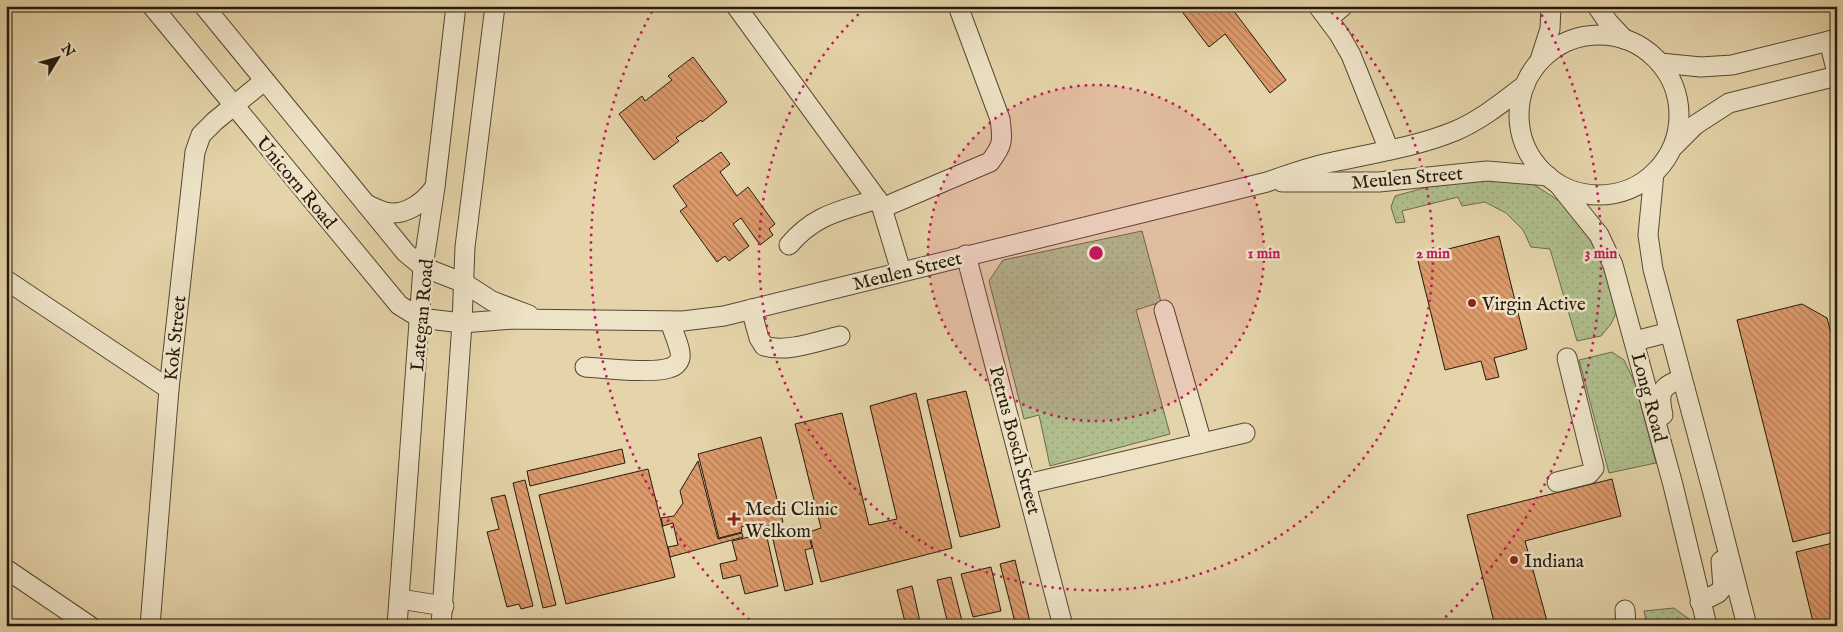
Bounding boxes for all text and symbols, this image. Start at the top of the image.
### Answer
north arrow [32,32,82,82]
text: N [56,40,78,61]
street label: Unicorn Road [250,132,342,235]
street label: Meulen Street [1351,162,1464,196]
centre of rings [1087,244,1105,262]
text: 1 min [1248,244,1280,263]
text: 2 min [1416,244,1450,263]
text: 3 min [1585,244,1617,263]
street label: Meulen Street [850,247,965,297]
street label: Lategan Road [406,257,440,372]
place label: Virgin Active [1481,293,1586,317]
street label: Kok Street [160,294,192,382]
marker: Virgin Active [1466,297,1478,309]
street label: Long Road [1625,350,1672,446]
street label: Petrus Bosch Street [983,364,1046,518]
place label: Medi Clinic Welkom [745,498,838,544]
marker: Medi Clinic Welkom [727,512,741,526]
place label: Indiana [1524,550,1585,574]
marker: Indiana [1508,554,1520,566]

